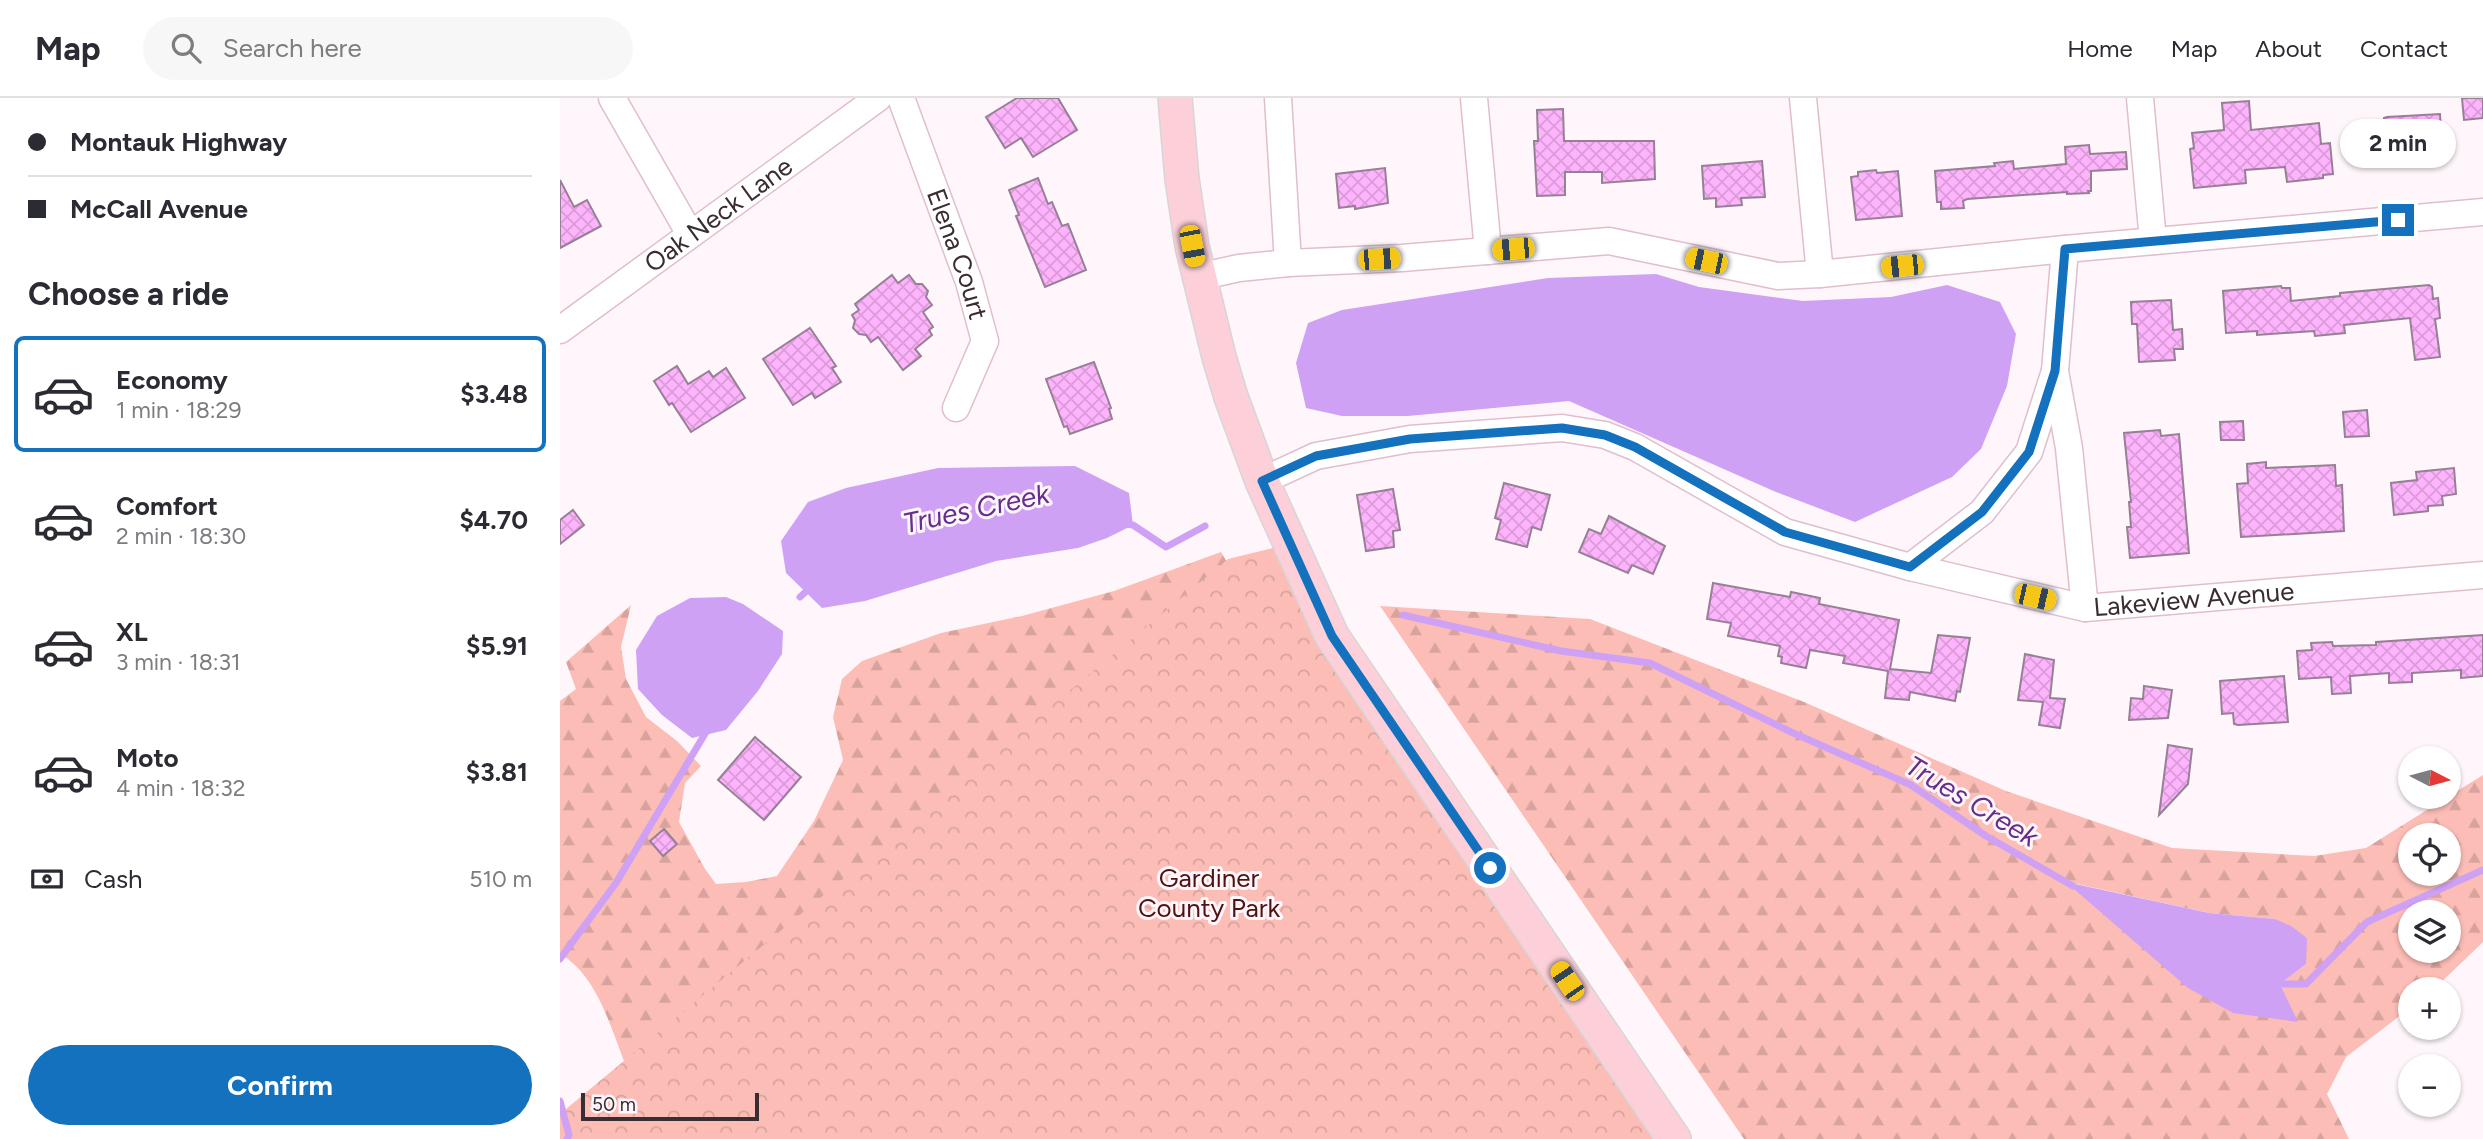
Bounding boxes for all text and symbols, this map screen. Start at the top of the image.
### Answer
search box [143,17,633,80]
text: Map [35,29,101,68]
icon: search [167,29,205,67]
text: Search here [223,32,362,64]
text: Home [2067,34,2133,63]
text: Map [2171,34,2217,63]
text: About [2255,34,2322,63]
text: Contact [2360,34,2448,63]
callout: 2 min [2340,118,2456,167]
text: Montauk Highway [70,126,287,158]
text: 2 min [2369,129,2427,157]
street label: Oak Neck Lane [638,150,799,279]
street label: Elena Court [920,184,994,323]
text: McCall Avenue [70,193,248,225]
route end [2382,204,2414,236]
car [1178,223,1207,269]
car [1492,237,1535,261]
car [1684,246,1729,276]
car [1358,247,1401,271]
car [1881,253,1924,279]
text: Choose a ride [28,275,229,313]
icon: car [32,363,95,426]
text: Economy [116,364,228,396]
text: $3.48 [460,378,528,410]
text: 1 min · 18:29 [116,396,241,424]
water label: Trues Creek [900,476,1054,540]
icon: car [32,489,95,552]
text: Comfort [116,490,218,522]
text: $4.70 [459,504,528,536]
text: 2 min · 18:30 [116,522,246,550]
street label: Lakeview Avenue [2092,575,2295,623]
car [2013,582,2058,612]
icon: car [32,615,95,678]
text: XL [116,616,148,648]
text: $5.91 [466,630,528,662]
text: 3 min · 18:31 [116,648,241,676]
icon: car [32,741,95,804]
text: Moto [116,742,179,774]
north arrow [2398,746,2460,808]
map controls [2398,746,2461,1117]
water label: Trues Creek [1900,748,2046,855]
text: $3.81 [466,756,528,788]
text: 4 min · 18:32 [116,774,246,802]
button: locate [2398,823,2461,886]
route start [1474,852,1506,884]
icon: cash [28,860,66,898]
park label: Gardiner County Park [1138,862,1280,924]
text: Cash [84,863,143,895]
text: 510 m [469,865,532,893]
button: layers [2398,900,2461,963]
car [1547,958,1588,1004]
button: + [2398,977,2461,1040]
button: Confirm [28,1045,532,1125]
button: − [2398,1054,2461,1117]
scale bar [581,1090,760,1122]
text: 50 m [592,1093,636,1116]

